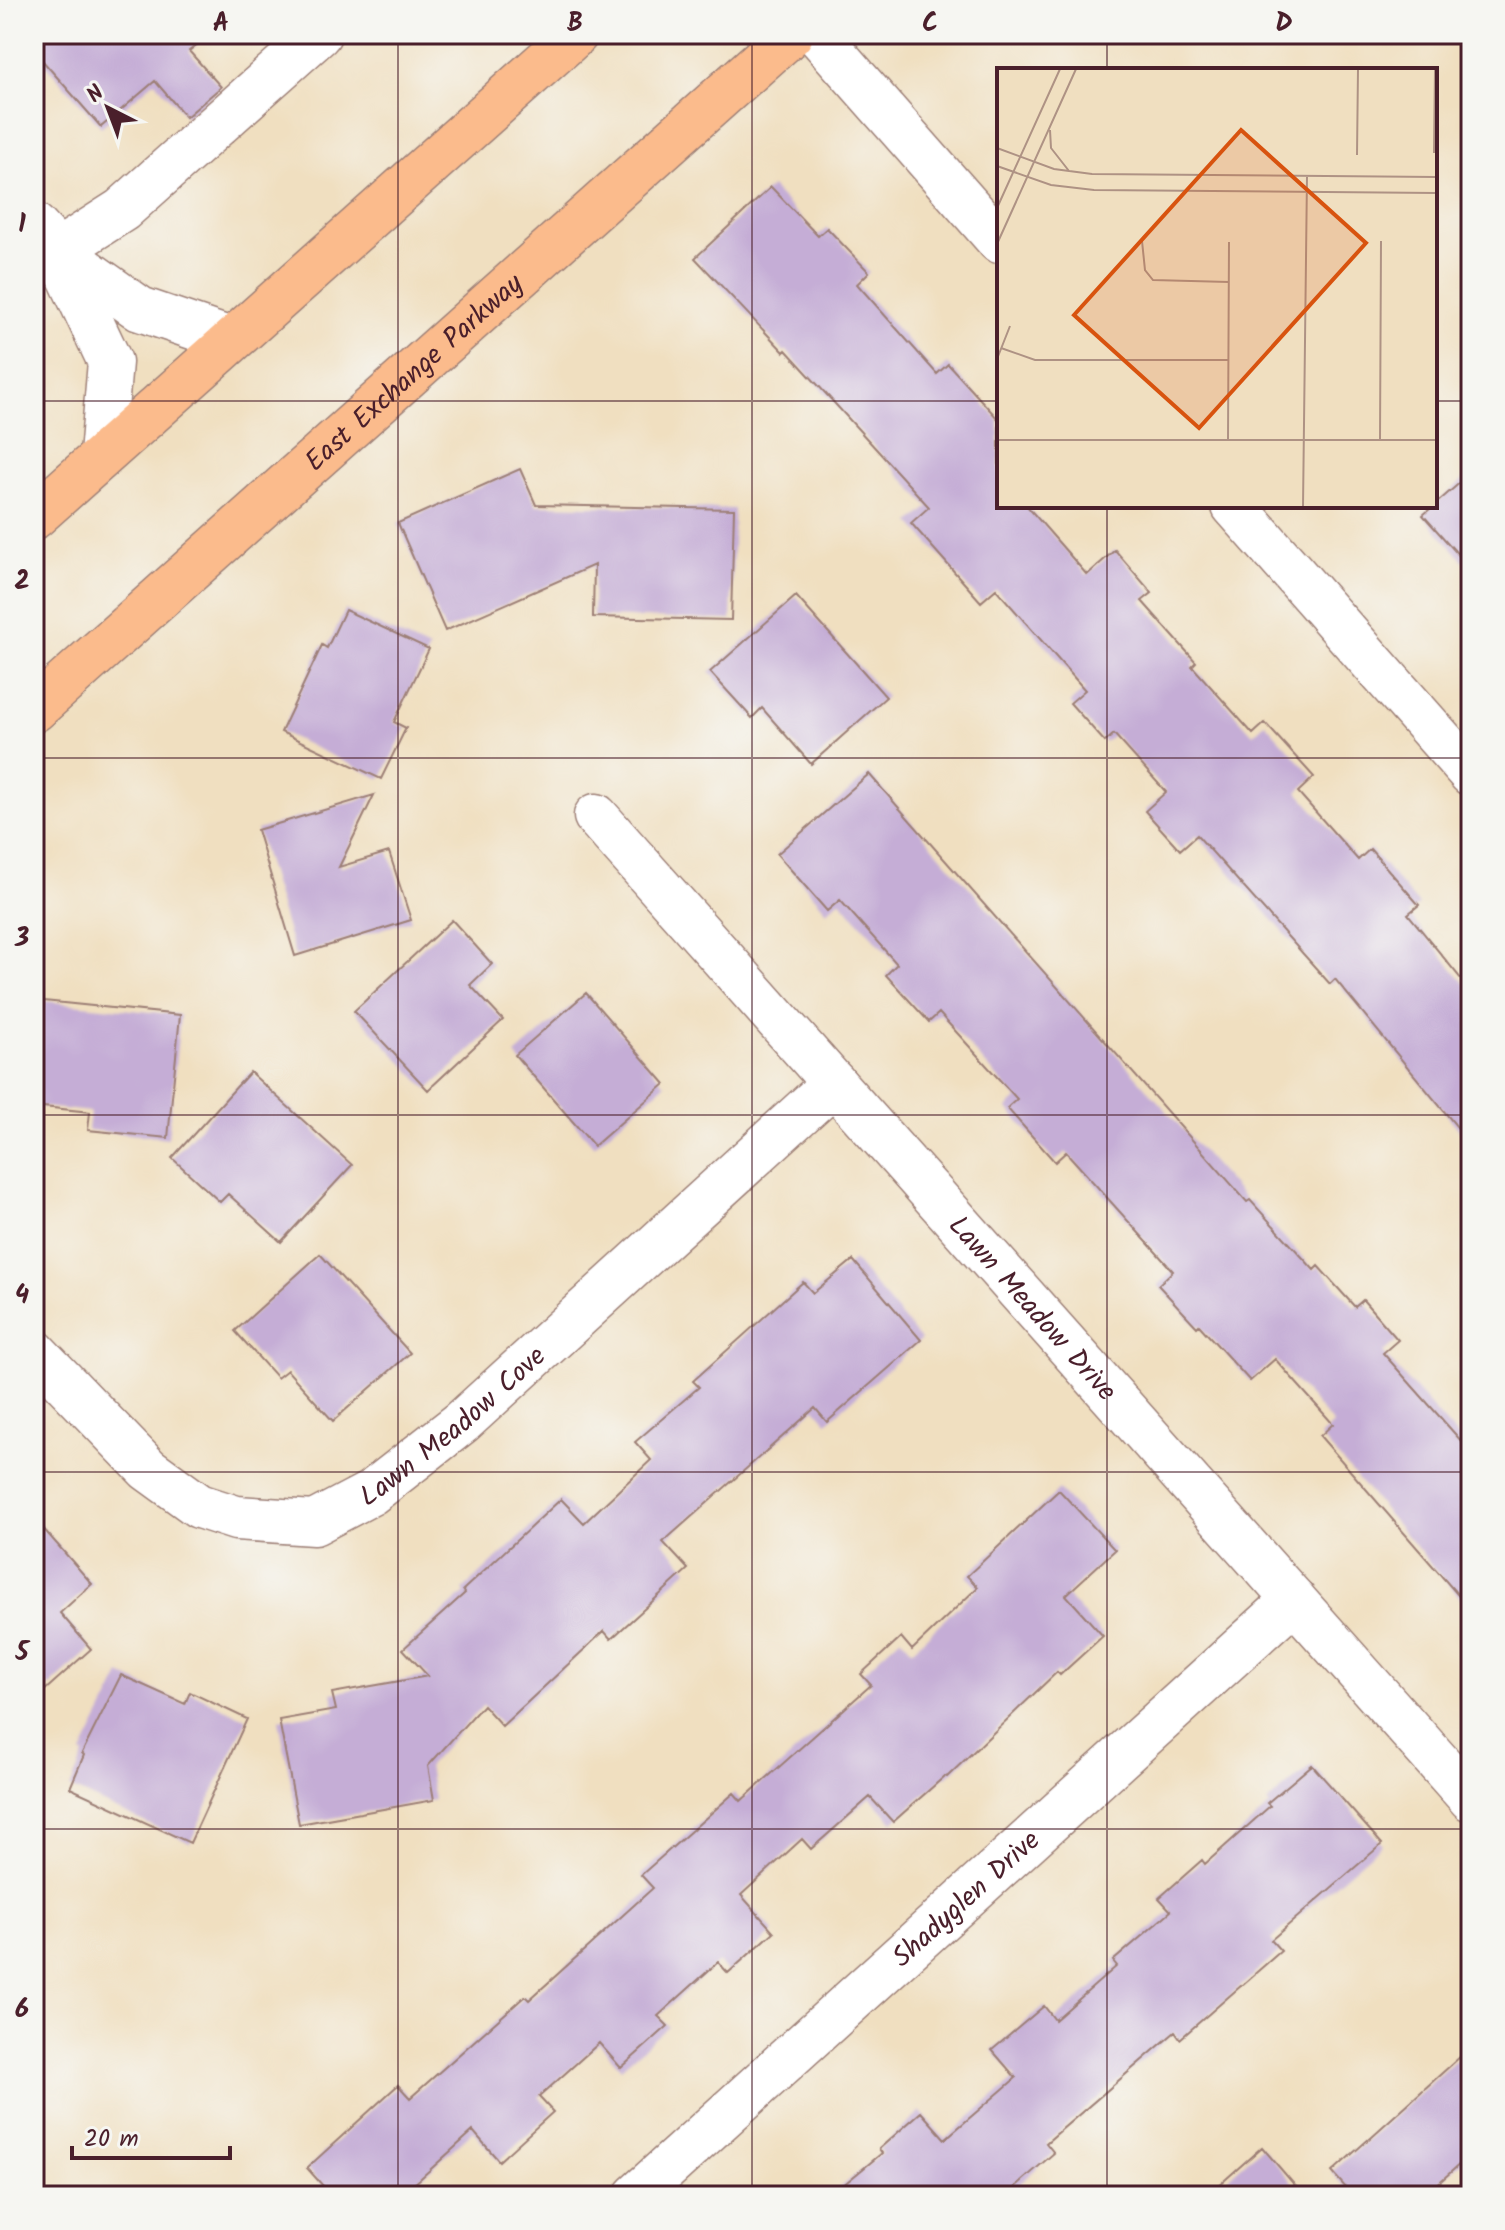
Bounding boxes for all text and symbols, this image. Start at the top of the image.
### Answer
text: A [213,3,229,45]
text: B [567,3,583,45]
text: C [922,3,938,45]
text: D [1275,3,1293,45]
north arrow [68,68,148,148]
inset map [997,68,1437,508]
text: N [79,77,113,113]
text: 1 [18,204,26,246]
street label: East Exchange Parkway [295,263,535,484]
text: 2 [14,561,30,603]
text: 3 [14,918,29,960]
street label: Lawn Meadow Drive [936,1206,1127,1413]
text: 4 [15,1275,29,1317]
street label: Lawn Meadow Cove [352,1336,557,1520]
text: 5 [14,1632,30,1674]
street label: Shadyglen Drive [882,1820,1052,1979]
text: 6 [15,1989,29,2031]
scale bar [72,2110,230,2160]
text: 20 m [84,2120,139,2159]

